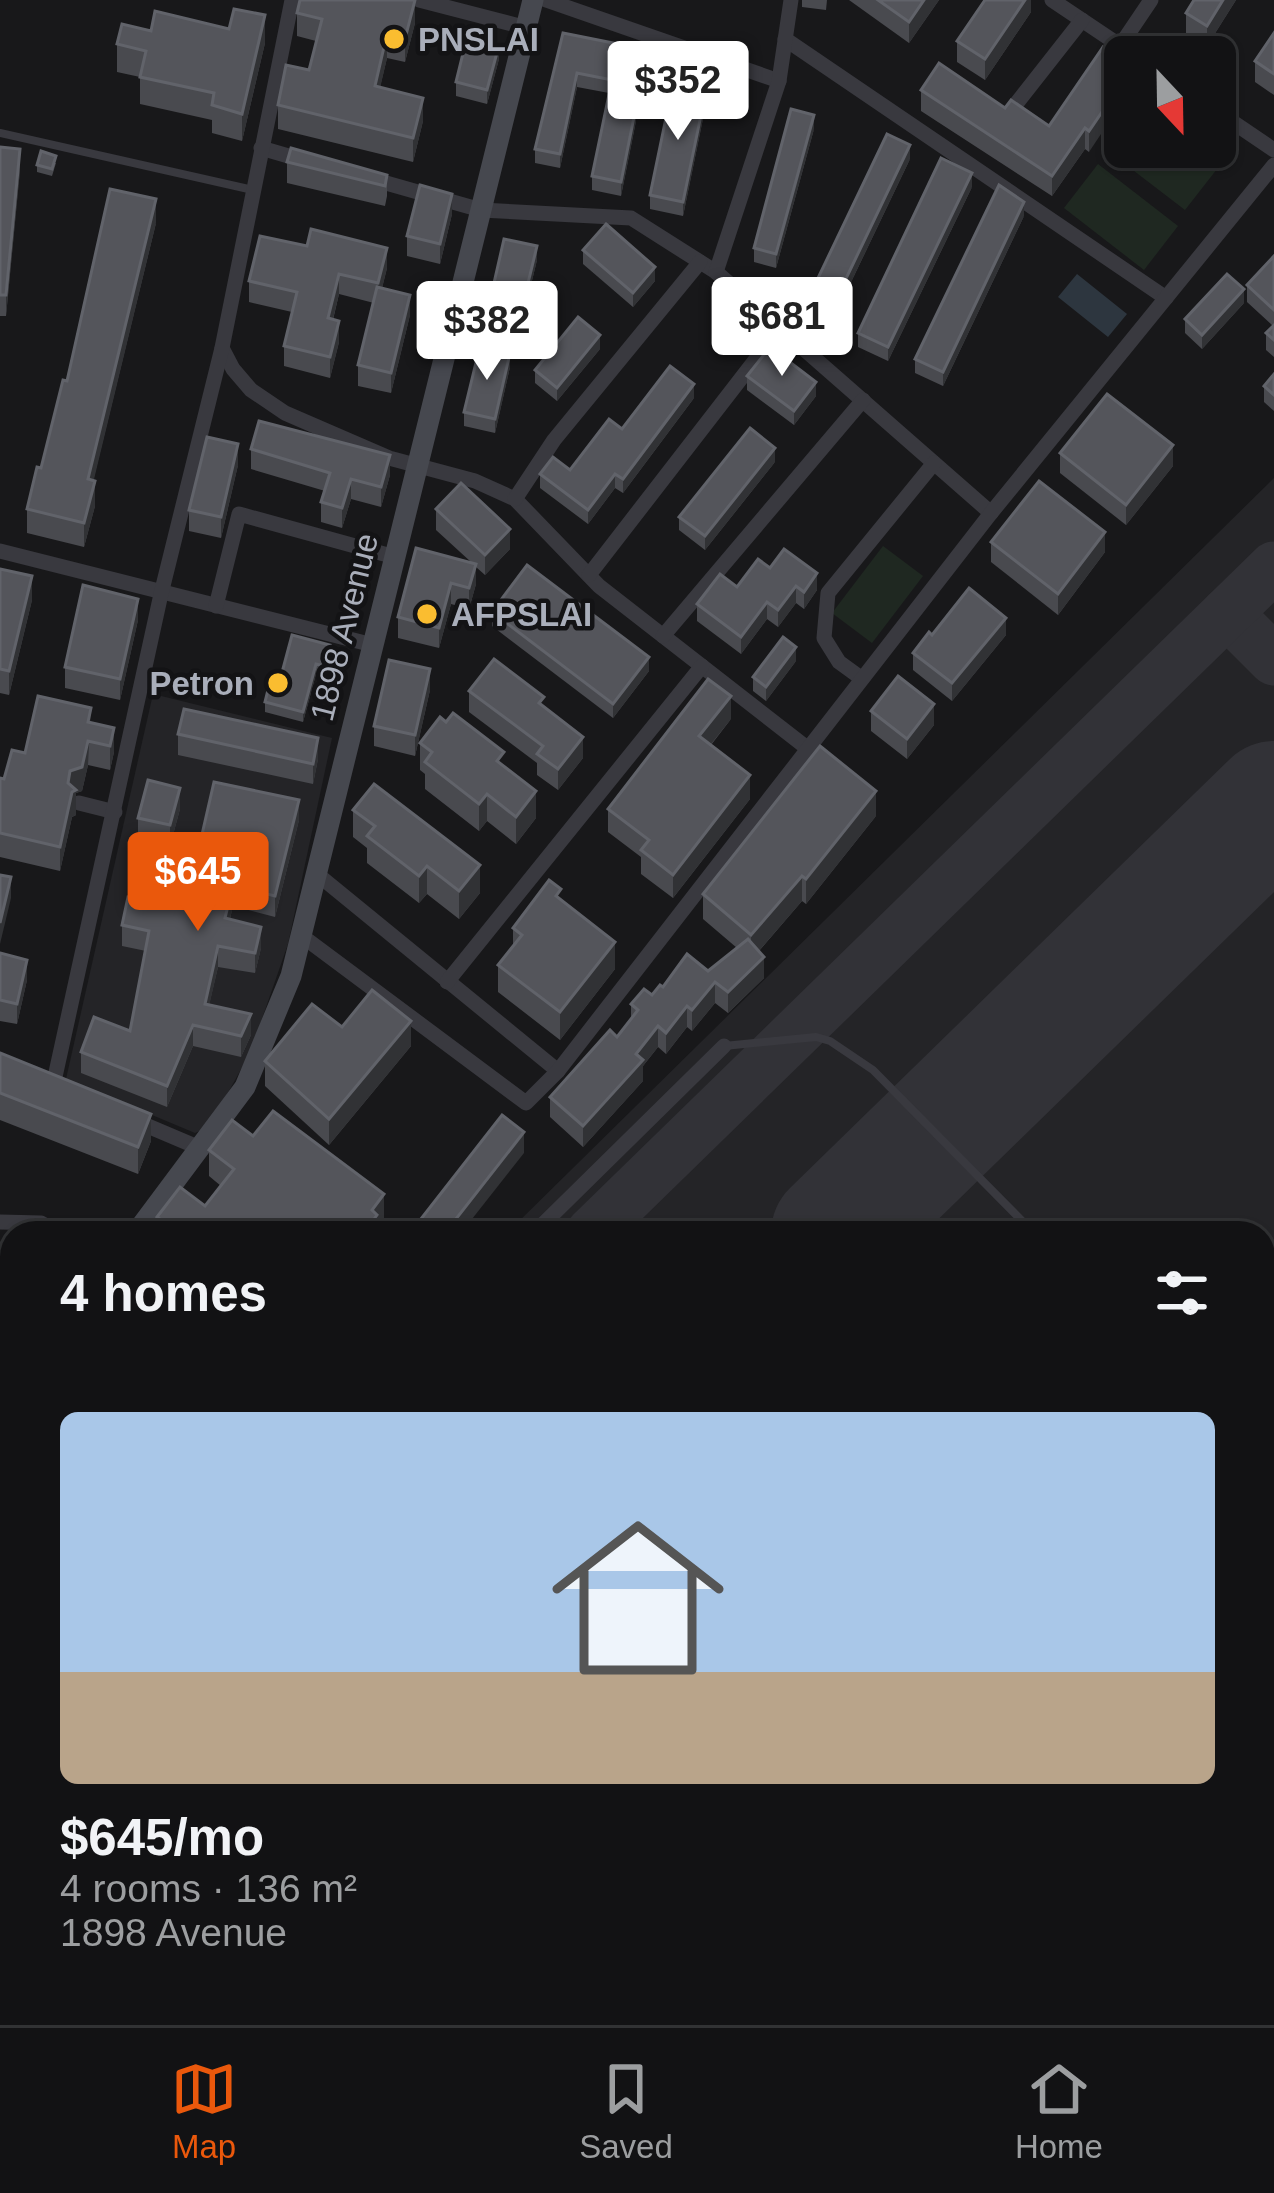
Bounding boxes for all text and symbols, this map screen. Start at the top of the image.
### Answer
place label: PNSLAI [418,21,539,58]
marker: PNSLAI [381,26,407,52]
north arrow [1104,36,1236,168]
map controls [1104,36,1236,168]
pin: $352 [607,41,749,143]
text: $352 [635,58,721,101]
pin: $681 [711,277,853,379]
pin: $382 [416,281,558,383]
text: $681 [739,294,825,337]
text: $382 [444,298,530,341]
street label: 1898 Avenue [303,529,385,725]
place label: AFPSLAI [451,596,592,633]
marker: AFPSLAI [414,601,440,627]
place label: Petron [149,665,254,702]
marker: Petron [265,670,291,696]
pin: $645 [127,832,269,934]
text: $645 [155,849,241,892]
icon: filters [1149,1260,1215,1326]
text: 4 homes [60,1265,267,1322]
icon: home [530,1490,746,1706]
text: $645/mo [60,1809,264,1866]
text: 4 rooms · 136 m² [60,1867,357,1910]
text: 1898 Avenue [60,1911,287,1954]
tab: Map [171,2056,237,2166]
tab: Saved [579,2056,673,2166]
tab: Home [1015,2056,1103,2166]

